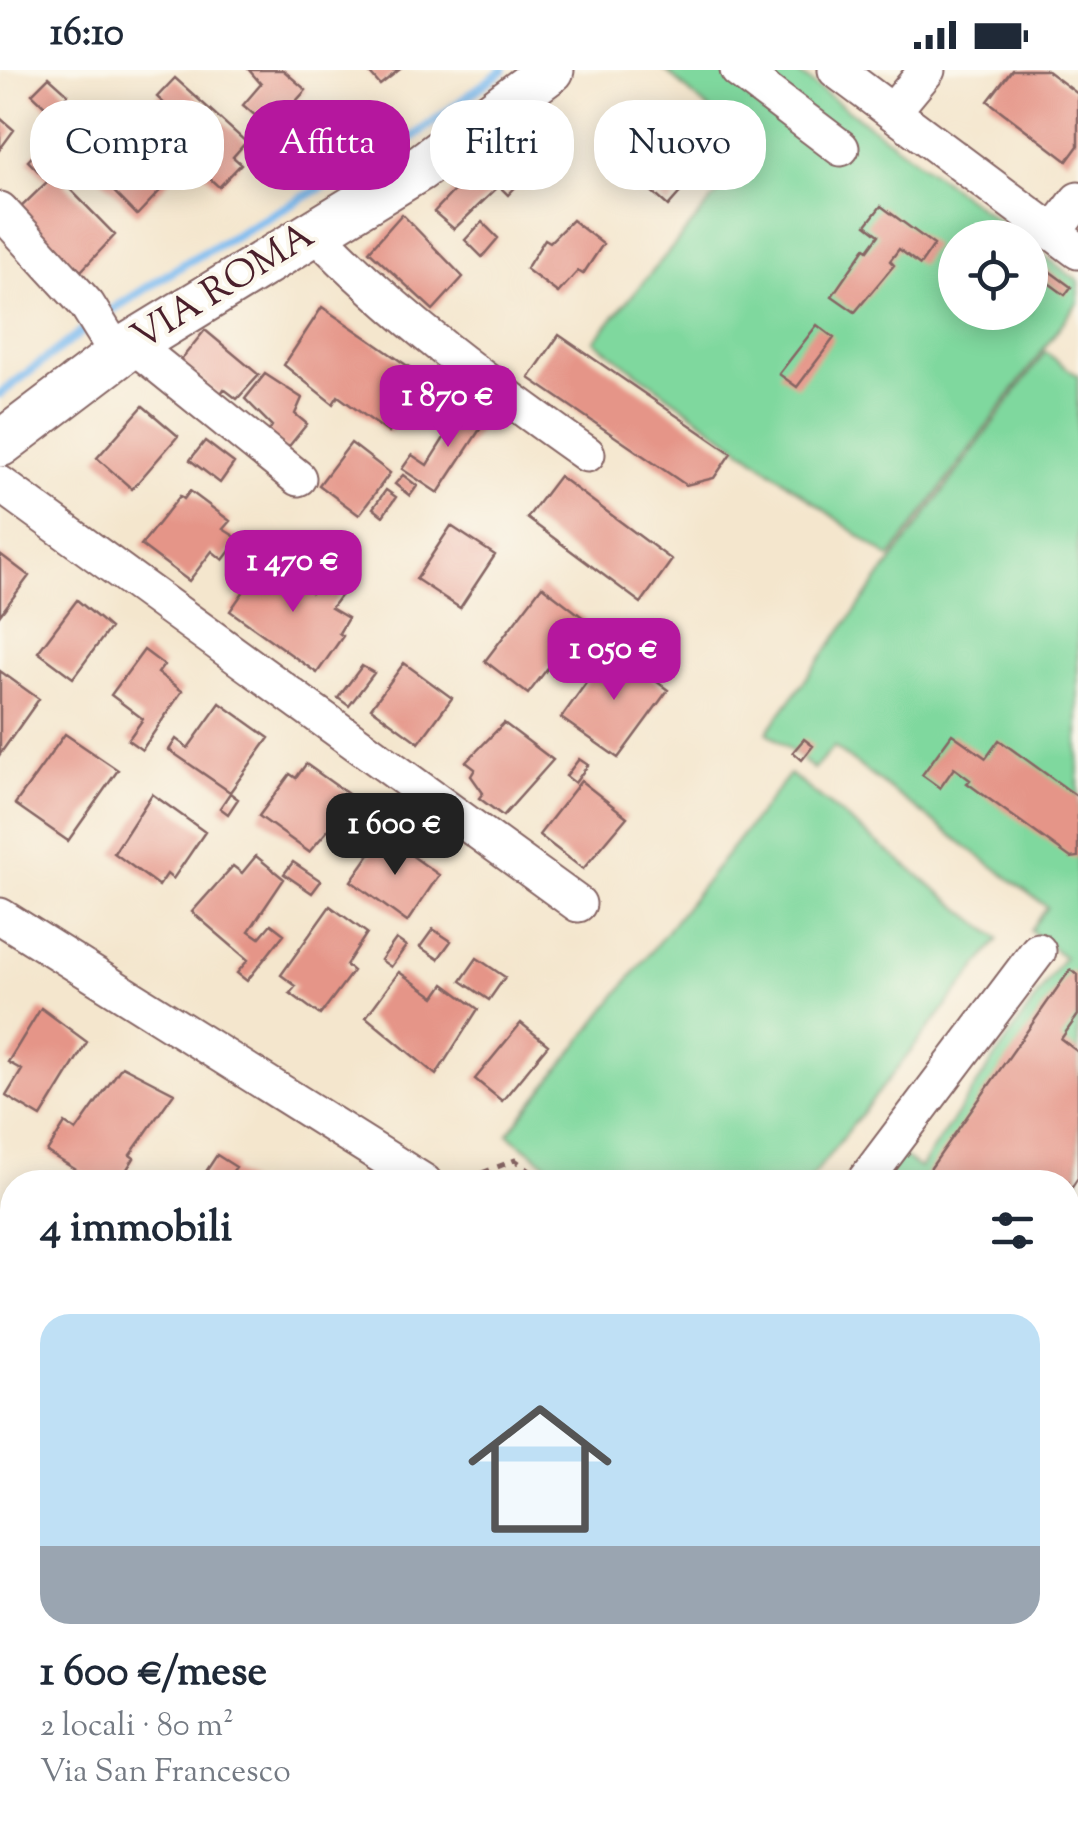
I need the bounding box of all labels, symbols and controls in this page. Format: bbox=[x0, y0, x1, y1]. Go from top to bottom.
text: 16:10 bbox=[50, 8, 124, 62]
chip: Compra bbox=[30, 100, 224, 190]
chip: Affitta bbox=[244, 100, 410, 190]
chip: Filtri bbox=[430, 100, 574, 190]
chip: Nuovo bbox=[594, 100, 766, 190]
street label: VIA ROMA bbox=[122, 210, 326, 365]
map controls bbox=[938, 220, 1048, 330]
button: locate bbox=[938, 220, 1048, 330]
pin: 1 870 € bbox=[356, 365, 540, 450]
text: 1 870 € bbox=[402, 374, 494, 420]
pin: 1 470 € bbox=[201, 530, 385, 615]
text: 1 470 € bbox=[247, 539, 339, 585]
pin: 1 050 € bbox=[522, 618, 706, 703]
text: 1 050 € bbox=[570, 627, 658, 673]
pin: 1 600 € bbox=[303, 793, 487, 878]
text: 1 600 € bbox=[348, 802, 442, 848]
text: 4 immobili bbox=[40, 1200, 232, 1260]
icon: filters bbox=[985, 1203, 1040, 1258]
icon: home bbox=[450, 1379, 630, 1559]
text: 1 600 €/mese bbox=[40, 1644, 267, 1704]
text: 2 locali · 80 m² bbox=[40, 1704, 234, 1750]
text: Via San Francesco bbox=[40, 1750, 291, 1796]

